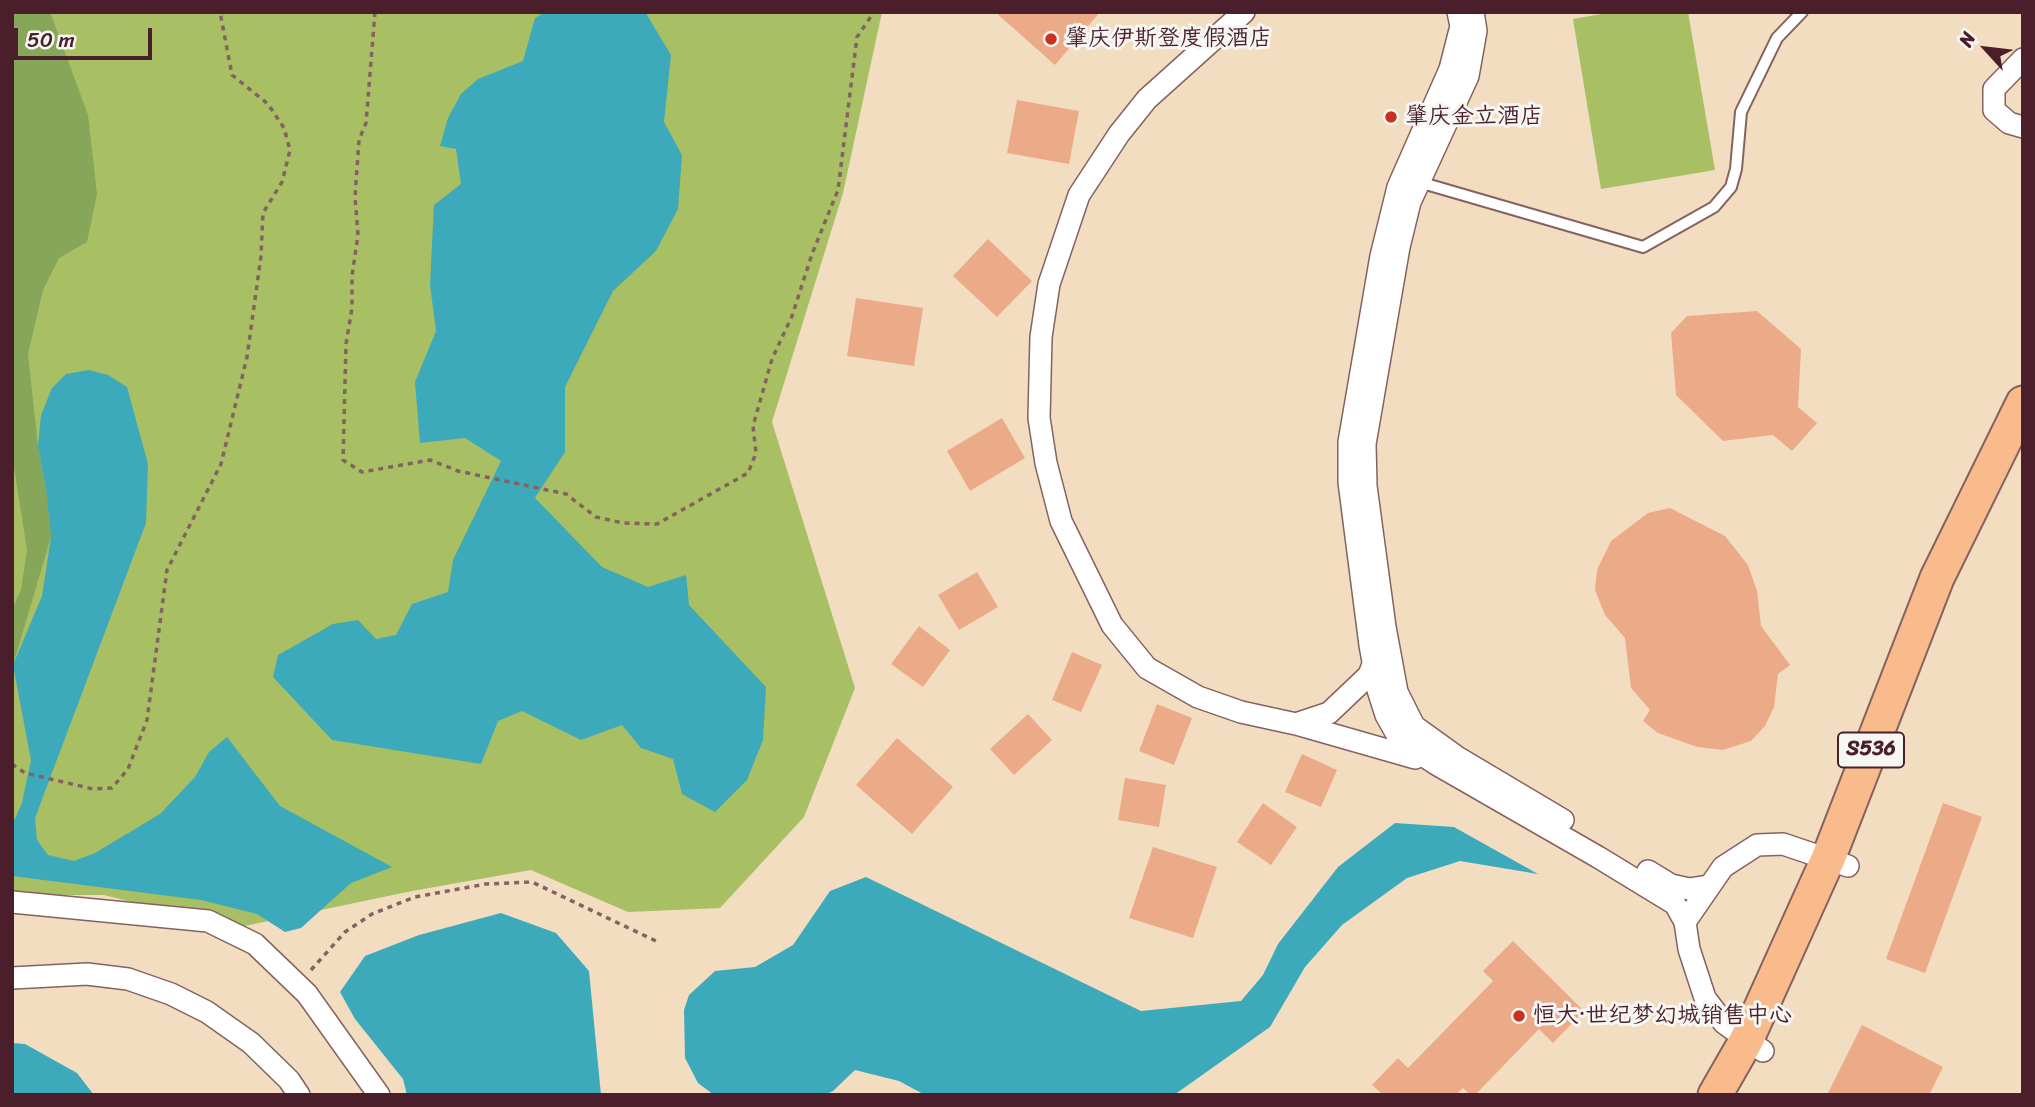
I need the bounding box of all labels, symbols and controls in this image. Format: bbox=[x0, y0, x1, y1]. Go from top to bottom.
scale bar bbox=[18, 14, 156, 58]
north arrow bbox=[1951, 14, 2021, 84]
text: 50 m bbox=[27, 21, 75, 59]
place label: 肇庆伊斯登度假酒店 bbox=[1065, 25, 1272, 53]
text: N bbox=[1949, 26, 1985, 53]
marker: 肇庆伊斯登度假酒店 bbox=[1043, 31, 1059, 47]
place label: 肇庆金立酒店 bbox=[1405, 103, 1543, 131]
marker: 肇庆金立酒店 bbox=[1383, 109, 1399, 125]
road number: S536 bbox=[1838, 732, 1904, 768]
place label: 恒大·世纪梦幻城销售中心 bbox=[1533, 1002, 1792, 1030]
marker: 恒大·世纪梦幻城销售中心 bbox=[1511, 1008, 1527, 1024]

